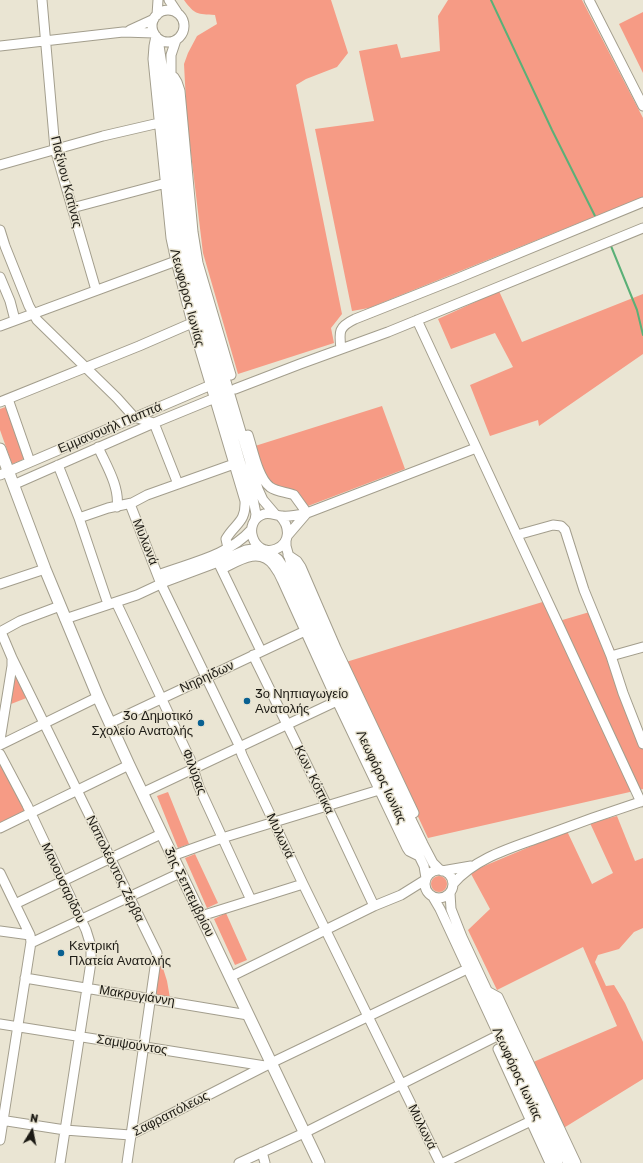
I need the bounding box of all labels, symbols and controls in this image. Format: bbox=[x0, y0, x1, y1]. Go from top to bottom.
street label: Παξίνου Κατίνας bbox=[47, 135, 85, 229]
street label: Λεωφόρος Ιωνίας bbox=[166, 247, 208, 349]
street label: Εμμανουήλ Παππά bbox=[56, 399, 164, 457]
street label: Μυλωνά bbox=[129, 517, 161, 567]
street label: Νηρηίδων bbox=[177, 658, 237, 696]
place label: 3ο Νηπιαγωγείο Ανατολής bbox=[255, 686, 348, 717]
marker: 3ο Νηπιαγωγείο Ανατολής bbox=[242, 696, 252, 706]
place label: 3ο Δημοτικό Σχολείο Ανατολής bbox=[92, 708, 193, 739]
marker: 3ο Δημοτικό Σχολείο Ανατολής bbox=[196, 718, 206, 728]
street label: Λεωφόρος Ιωνίας bbox=[353, 728, 409, 826]
street label: Κων. Κόττικα bbox=[291, 743, 337, 817]
street label: Φιλύρας bbox=[178, 747, 210, 797]
street label: Μυλωνά bbox=[263, 811, 297, 861]
street label: Ναπολέοντος Ζέρβα bbox=[82, 813, 148, 925]
street label: Μανουσαρίδου bbox=[38, 840, 88, 926]
street label: 3ης Σεπτεμβρίου bbox=[161, 845, 217, 939]
place label: Κεντρική Πλατεία Ανατολής bbox=[69, 938, 171, 969]
marker: Κεντρική Πλατεία Ανατολής bbox=[56, 948, 66, 958]
street label: Μακρυγιάννη bbox=[98, 982, 176, 1010]
street label: Λεωφόρος Ιωνίας bbox=[489, 1025, 545, 1123]
street label: Σαμψούντος bbox=[95, 1032, 169, 1058]
street label: Σαφραπόλεως bbox=[130, 1088, 212, 1140]
street label: Μυλωνά bbox=[404, 1102, 440, 1152]
north arrow bbox=[12, 1111, 52, 1151]
text: N bbox=[29, 1112, 39, 1126]

